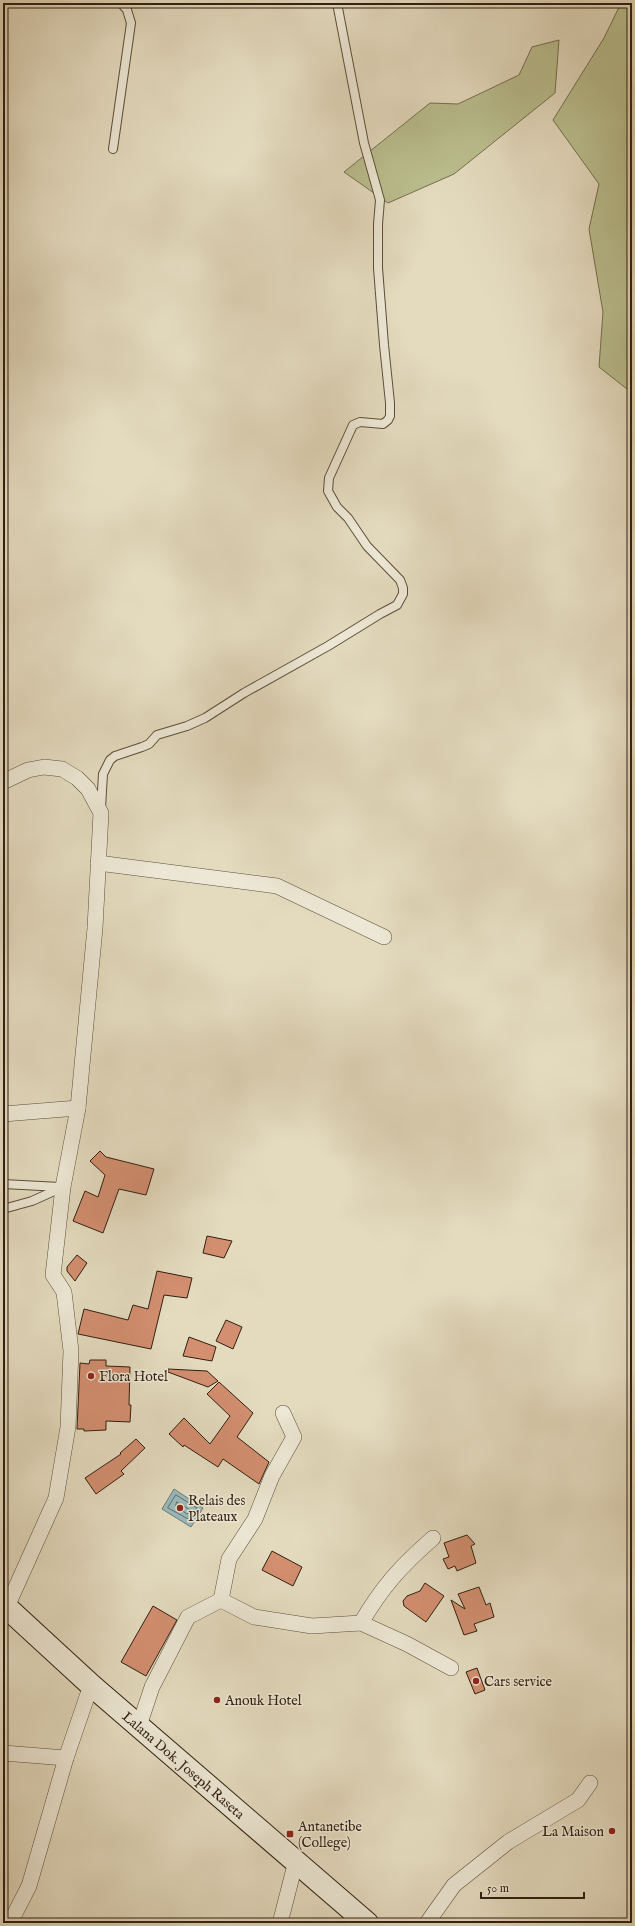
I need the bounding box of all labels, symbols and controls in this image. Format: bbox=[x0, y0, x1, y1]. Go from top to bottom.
place label: Flora Hotel bbox=[99, 1368, 168, 1386]
marker: Flora Hotel bbox=[86, 1371, 96, 1381]
place label: Relais des Plateaux bbox=[188, 1492, 246, 1526]
marker: Relais des Plateaux bbox=[175, 1503, 185, 1513]
place label: Cars service bbox=[484, 1673, 553, 1691]
marker: Cars service bbox=[471, 1676, 481, 1686]
place label: Anouk Hotel bbox=[224, 1692, 302, 1710]
marker: Anouk Hotel bbox=[212, 1695, 222, 1705]
street label: Lalana Dok. Joseph Raseta bbox=[118, 1708, 249, 1824]
place label: Antanetibe (College) bbox=[297, 1818, 363, 1852]
place label: La Maison bbox=[542, 1823, 605, 1841]
marker: La Maison bbox=[607, 1826, 617, 1836]
marker: Antanetibe (College) bbox=[285, 1829, 295, 1839]
scale bar bbox=[481, 1874, 584, 1900]
text: 50 m bbox=[487, 1881, 509, 1896]

